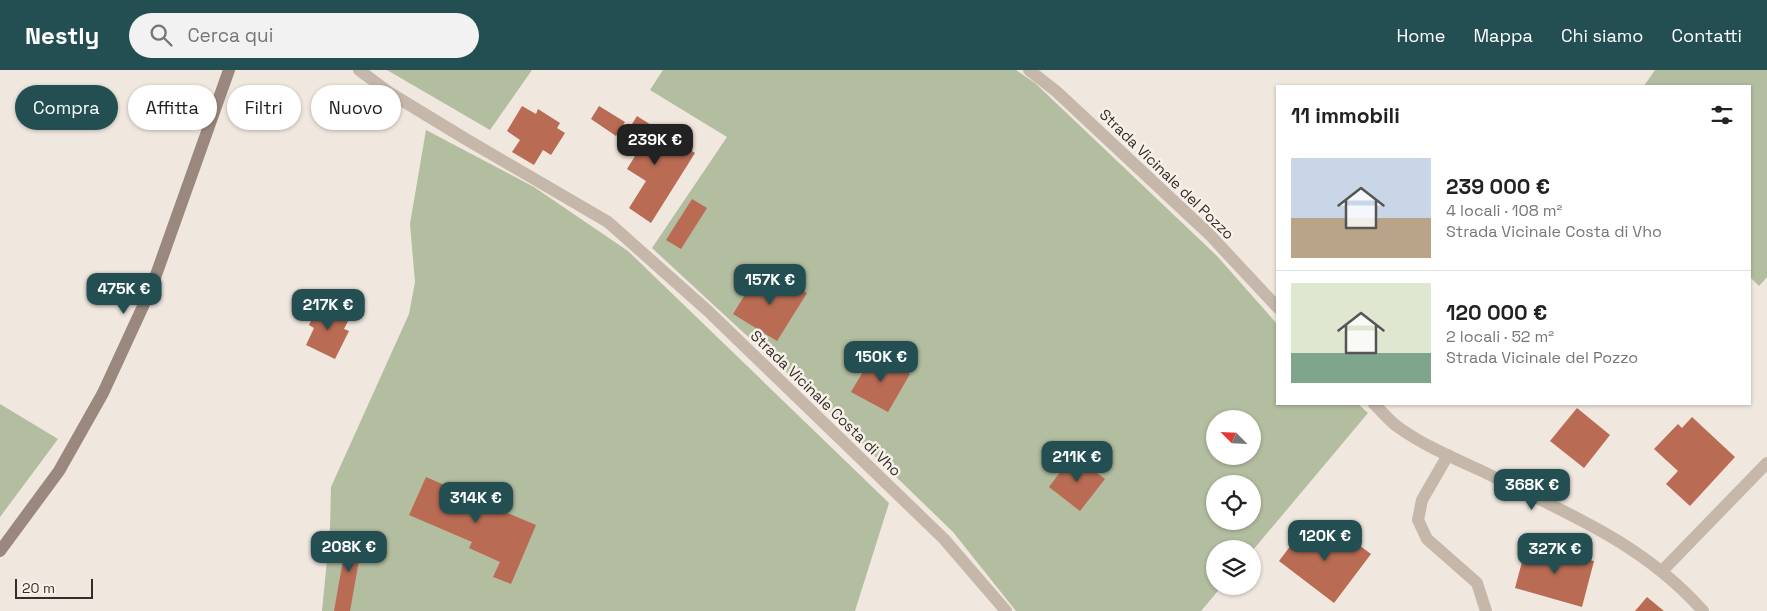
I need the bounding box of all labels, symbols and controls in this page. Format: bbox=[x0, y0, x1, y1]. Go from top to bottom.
search box bbox=[129, 13, 479, 58]
text: Nestly bbox=[25, 20, 99, 51]
icon: search bbox=[147, 21, 175, 49]
text: Cerca qui bbox=[187, 23, 273, 48]
text: Home bbox=[1396, 24, 1446, 47]
text: Mappa bbox=[1474, 24, 1533, 47]
text: Chi siamo bbox=[1561, 24, 1643, 47]
text: Contatti bbox=[1671, 24, 1742, 47]
chip: Compra bbox=[15, 85, 118, 130]
chip: Affitta bbox=[128, 85, 217, 130]
chip: Filtri bbox=[227, 85, 301, 130]
chip: Nuovo bbox=[311, 85, 401, 130]
icon: filters bbox=[1708, 101, 1736, 129]
text: 11 immobili bbox=[1291, 102, 1400, 129]
street label: Strada Vicinale del Pozzo bbox=[1096, 105, 1238, 243]
pin: 239K € bbox=[614, 124, 696, 166]
text: 239K € bbox=[628, 129, 682, 150]
text: 239 000 € bbox=[1446, 173, 1550, 200]
icon: home bbox=[1331, 178, 1391, 238]
text: 4 locali · 108 m² bbox=[1446, 200, 1562, 221]
text: Strada Vicinale Costa di Vho bbox=[1446, 221, 1662, 242]
pin: 157K € bbox=[729, 264, 811, 306]
text: 157K € bbox=[745, 269, 795, 290]
pin: 475K € bbox=[83, 272, 165, 315]
text: 475K € bbox=[98, 278, 150, 299]
pin: 217K € bbox=[287, 288, 369, 331]
text: 217K € bbox=[303, 294, 353, 315]
text: 120 000 € bbox=[1446, 299, 1547, 326]
icon: home bbox=[1331, 303, 1391, 363]
street label: Strada Vicinale Costa di Vho bbox=[747, 326, 905, 480]
text: 2 locali · 52 m² bbox=[1446, 326, 1554, 347]
pin: 150K € bbox=[840, 340, 922, 383]
text: 150K € bbox=[855, 346, 907, 367]
text: Strada Vicinale del Pozzo bbox=[1446, 347, 1638, 368]
north arrow bbox=[1206, 410, 1261, 465]
map controls bbox=[1206, 410, 1261, 595]
pin: 211K € bbox=[1036, 440, 1118, 483]
text: 211K € bbox=[1053, 446, 1101, 467]
pin: 368K € bbox=[1491, 468, 1573, 511]
text: 368K € bbox=[1505, 474, 1559, 495]
button: locate bbox=[1206, 475, 1261, 530]
pin: 314K € bbox=[435, 482, 517, 524]
text: 314K € bbox=[450, 487, 502, 508]
pin: 120K € bbox=[1284, 520, 1366, 562]
text: 120K € bbox=[1299, 525, 1351, 546]
pin: 208K € bbox=[308, 530, 390, 573]
pin: 327K € bbox=[1514, 532, 1596, 575]
text: 208K € bbox=[322, 536, 376, 557]
text: 327K € bbox=[1529, 538, 1581, 559]
button: layers bbox=[1206, 540, 1261, 595]
scale bar bbox=[15, 576, 92, 599]
text: 20 m bbox=[22, 579, 55, 597]

